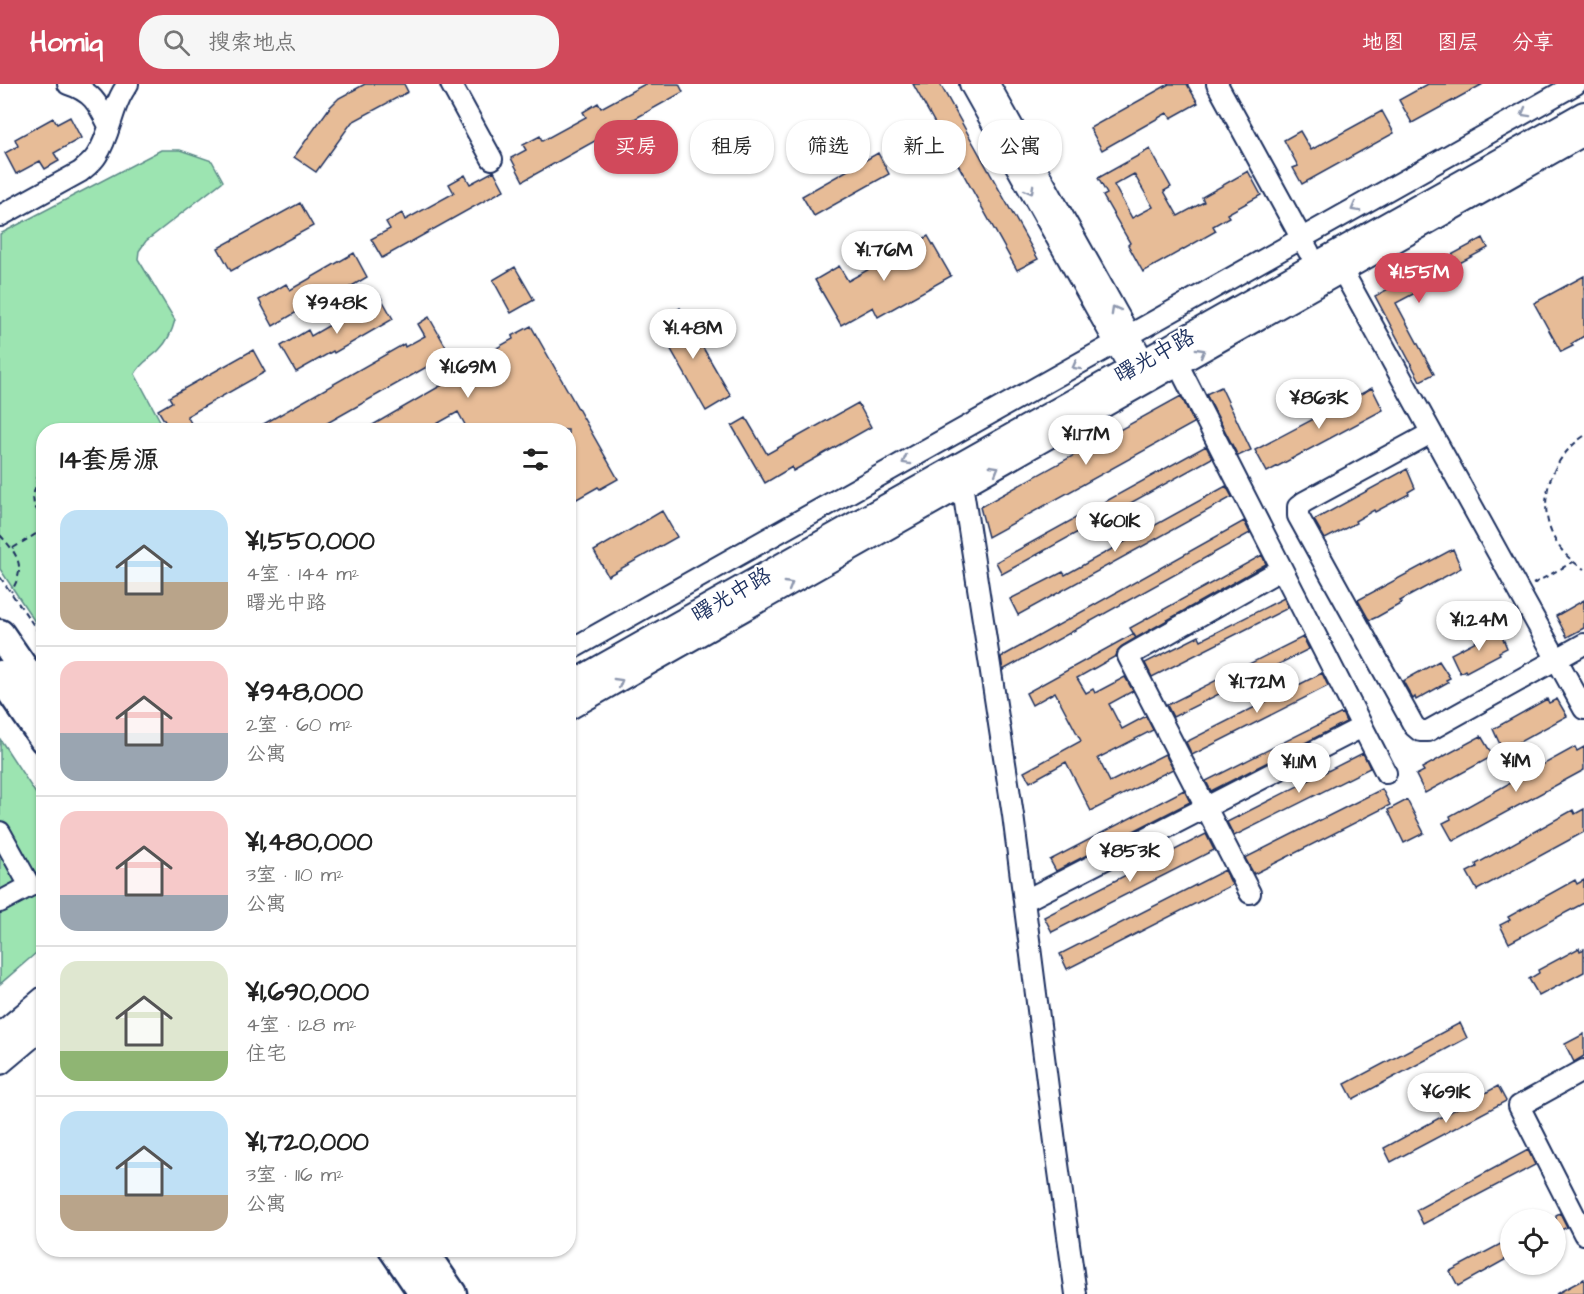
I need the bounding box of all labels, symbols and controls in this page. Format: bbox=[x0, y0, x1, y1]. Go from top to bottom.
search box bbox=[139, 15, 559, 69]
text: Homiq bbox=[30, 23, 103, 62]
icon: search bbox=[160, 26, 193, 59]
text: 搜索地点 bbox=[208, 27, 296, 58]
text: 地图 bbox=[1362, 28, 1404, 57]
text: 图层 bbox=[1437, 28, 1479, 57]
text: 分享 bbox=[1512, 28, 1554, 57]
one-way arrow bbox=[1521, 106, 1531, 117]
chip: 买房 bbox=[594, 120, 678, 174]
chip: 租房 bbox=[690, 120, 774, 174]
chip: 筛选 bbox=[786, 120, 870, 174]
chip: 新上 bbox=[882, 120, 966, 174]
chip: 公寓 bbox=[978, 120, 1062, 174]
one-way arrow bbox=[1022, 184, 1034, 194]
one-way arrow bbox=[1351, 201, 1361, 212]
pin: ¥1.76M bbox=[835, 231, 933, 282]
text: ¥1.76M bbox=[855, 236, 913, 264]
pin: ¥1.55M bbox=[1370, 253, 1468, 304]
text: ¥1.55M bbox=[1389, 258, 1449, 286]
pin: ¥948K bbox=[295, 284, 379, 335]
text: ¥948K bbox=[307, 289, 367, 317]
one-way arrow bbox=[1111, 306, 1122, 316]
pin: ¥1.48M bbox=[644, 309, 742, 360]
text: ¥1.48M bbox=[663, 314, 723, 342]
street label: 曙光中路 bbox=[1109, 321, 1201, 391]
one-way arrow bbox=[1195, 347, 1205, 359]
pin: ¥1.69M bbox=[419, 348, 517, 399]
text: ¥1.69M bbox=[440, 353, 496, 381]
one-way arrow bbox=[1071, 359, 1082, 370]
pin: ¥863K bbox=[1277, 379, 1361, 430]
text: ¥863K bbox=[1290, 384, 1348, 412]
pin: ¥1.17M bbox=[1037, 415, 1135, 466]
text: ¥1.17M bbox=[1062, 420, 1110, 448]
text: 14套房源 bbox=[60, 442, 159, 478]
icon: filters bbox=[519, 443, 552, 476]
one-way arrow bbox=[902, 454, 912, 466]
one-way arrow bbox=[989, 464, 999, 476]
pin: ¥601K bbox=[1073, 502, 1157, 553]
text: ¥601K bbox=[1090, 507, 1140, 535]
text: ¥1,550,000 bbox=[246, 523, 375, 559]
icon: home bbox=[108, 534, 180, 606]
text: 4室 · 144 m² bbox=[246, 560, 359, 588]
street label: 曙光中路 bbox=[686, 560, 778, 631]
one-way arrow bbox=[783, 581, 793, 593]
text: 曙光中路 bbox=[246, 589, 326, 617]
pin: ¥1.24M bbox=[1430, 601, 1528, 652]
text: ¥1.24M bbox=[1450, 606, 1508, 634]
pin: ¥1.72M bbox=[1208, 663, 1306, 714]
text: ¥1.72M bbox=[1229, 668, 1285, 696]
text: ¥948,000 bbox=[246, 674, 363, 710]
one-way arrow bbox=[613, 677, 624, 689]
icon: home bbox=[108, 685, 180, 757]
text: 2室 · 60 m² bbox=[246, 711, 353, 739]
text: 公寓 bbox=[246, 740, 286, 768]
pin: ¥1M bbox=[1487, 742, 1545, 793]
pin: ¥1.1M bbox=[1257, 743, 1341, 794]
text: ¥1M bbox=[1501, 747, 1531, 775]
text: ¥1.1M bbox=[1281, 748, 1317, 776]
text: ¥1,480,000 bbox=[246, 824, 373, 860]
pin: ¥853K bbox=[1088, 832, 1172, 883]
icon: home bbox=[108, 835, 180, 907]
text: ¥853K bbox=[1100, 837, 1160, 865]
text: 3室 · 110 m² bbox=[246, 861, 344, 889]
text: 公寓 bbox=[246, 890, 286, 918]
text: ¥1,690,000 bbox=[246, 974, 369, 1010]
icon: home bbox=[108, 985, 180, 1057]
text: 4室 · 128 m² bbox=[246, 1011, 357, 1039]
text: 住宅 bbox=[246, 1040, 286, 1068]
pin: ¥691K bbox=[1404, 1073, 1488, 1124]
text: ¥691K bbox=[1421, 1078, 1471, 1106]
text: ¥1,720,000 bbox=[246, 1124, 369, 1160]
icon: home bbox=[108, 1135, 180, 1207]
text: 3室 · 116 m² bbox=[246, 1161, 344, 1189]
text: 公寓 bbox=[246, 1190, 286, 1218]
map controls bbox=[1500, 1209, 1566, 1275]
button: locate bbox=[1500, 1209, 1566, 1275]

